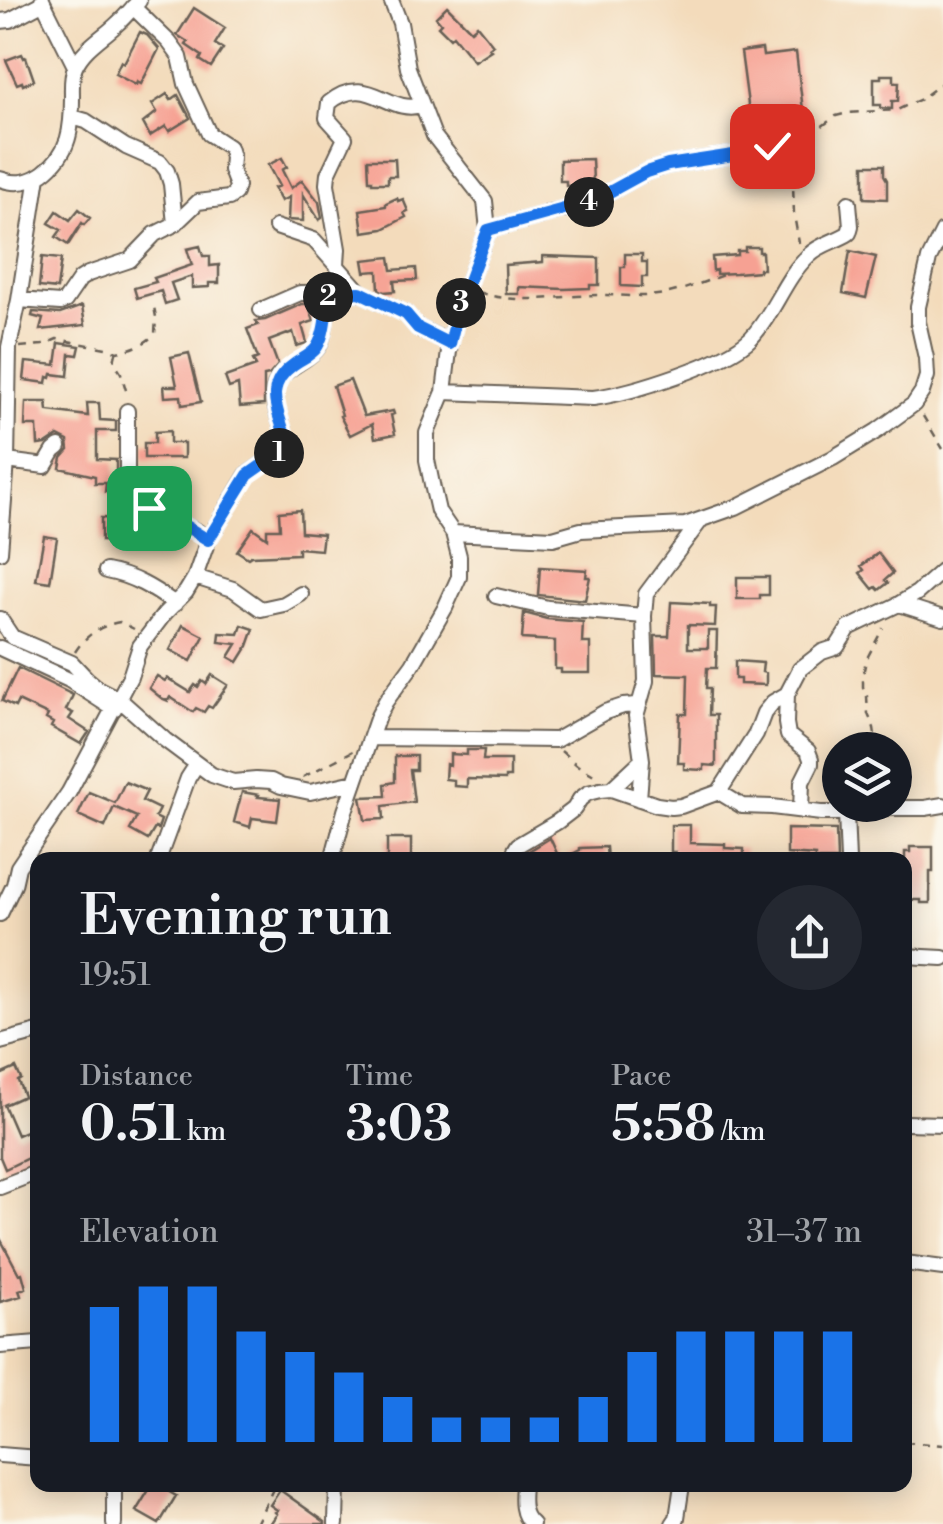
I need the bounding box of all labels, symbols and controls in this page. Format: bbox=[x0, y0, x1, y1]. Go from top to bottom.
pin bbox=[730, 104, 815, 189]
icon: check bbox=[745, 119, 800, 174]
pin: 4 bbox=[564, 177, 614, 227]
text: 4 bbox=[580, 184, 598, 219]
pin: 2 bbox=[303, 272, 353, 322]
pin: 3 bbox=[436, 278, 486, 328]
text: 2 bbox=[319, 279, 337, 314]
text: 3 bbox=[453, 285, 469, 320]
pin: 1 bbox=[254, 428, 304, 478]
text: 1 bbox=[272, 435, 286, 470]
pin bbox=[107, 466, 192, 551]
icon: arrive bbox=[122, 481, 177, 536]
map controls bbox=[822, 732, 912, 822]
button: layers bbox=[822, 732, 912, 822]
text: Evening run bbox=[80, 883, 392, 952]
button: share bbox=[757, 885, 862, 990]
text: 19:51 bbox=[80, 955, 151, 995]
text: Distance bbox=[80, 1059, 193, 1094]
text: Time bbox=[346, 1059, 413, 1094]
text: Pace bbox=[611, 1059, 671, 1094]
text: 0.51 bbox=[80, 1094, 181, 1156]
text: 3:03 bbox=[346, 1094, 452, 1156]
text: 5:58 bbox=[611, 1094, 715, 1156]
text: km bbox=[181, 1114, 226, 1149]
text: /km bbox=[715, 1114, 766, 1149]
text: Elevation bbox=[80, 1212, 219, 1252]
text: 31–37 m bbox=[746, 1212, 862, 1252]

